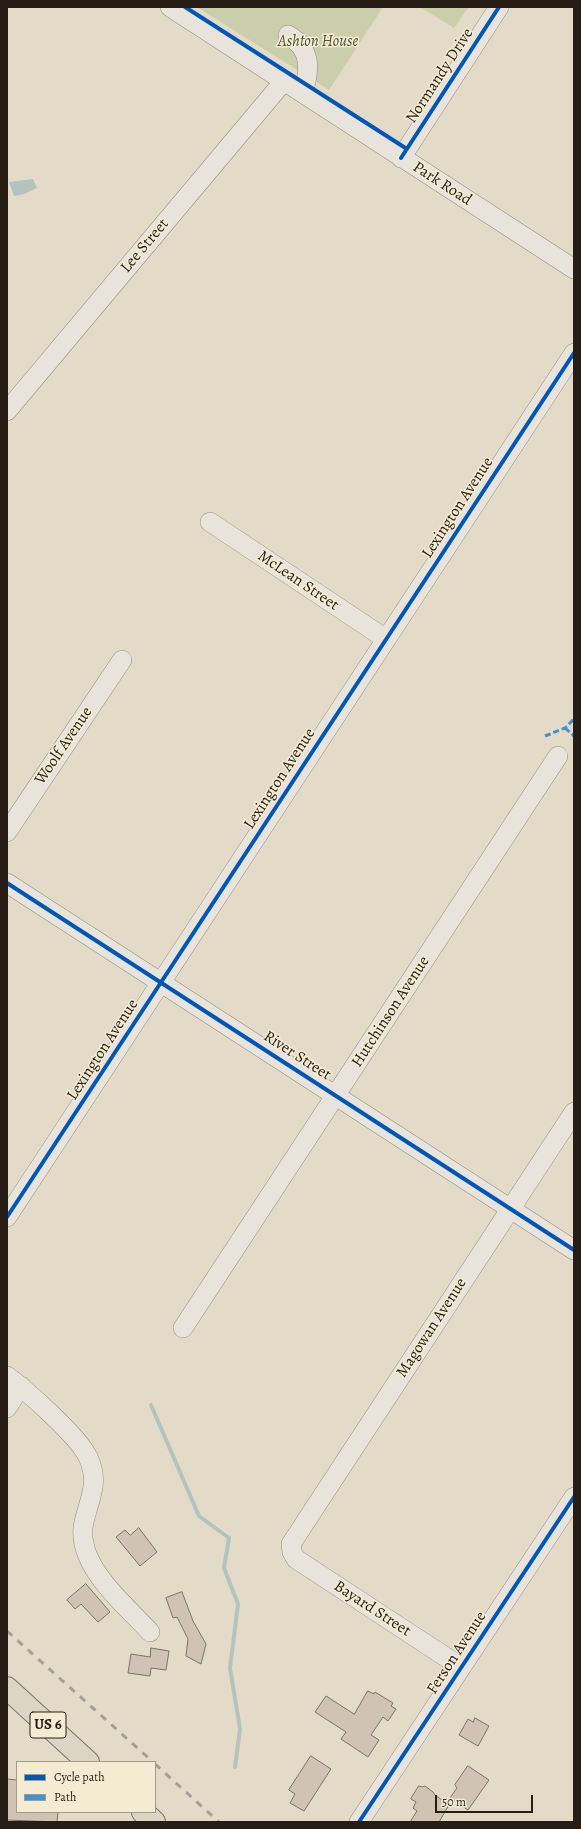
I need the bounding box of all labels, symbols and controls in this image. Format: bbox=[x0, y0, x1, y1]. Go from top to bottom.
street label: Normandy Drive bbox=[402, 25, 478, 127]
park label: Ashton House bbox=[278, 32, 358, 52]
street label: Park Road bbox=[409, 158, 475, 210]
street label: Lee Street bbox=[117, 215, 173, 277]
street label: Lexington Avenue bbox=[418, 454, 498, 562]
street label: McLean Street bbox=[254, 547, 342, 615]
street label: Woolf Avenue bbox=[31, 703, 97, 789]
street label: Lexington Avenue bbox=[240, 725, 320, 833]
street label: Hutchinson Avenue bbox=[348, 953, 434, 1071]
street label: Lexington Avenue bbox=[63, 996, 143, 1104]
street label: River Street bbox=[260, 1027, 334, 1085]
street label: Magowan Avenue bbox=[393, 1275, 471, 1381]
street label: Bayard Street bbox=[330, 1577, 414, 1641]
street label: Ferson Avenue bbox=[423, 1608, 491, 1698]
road number: US 6 bbox=[30, 1712, 66, 1738]
legend bbox=[16, 1761, 156, 1813]
text: Cycle path bbox=[54, 1769, 105, 1785]
scale bar bbox=[437, 1787, 535, 1813]
text: Path bbox=[54, 1789, 76, 1805]
text: 50 m bbox=[442, 1794, 466, 1810]

